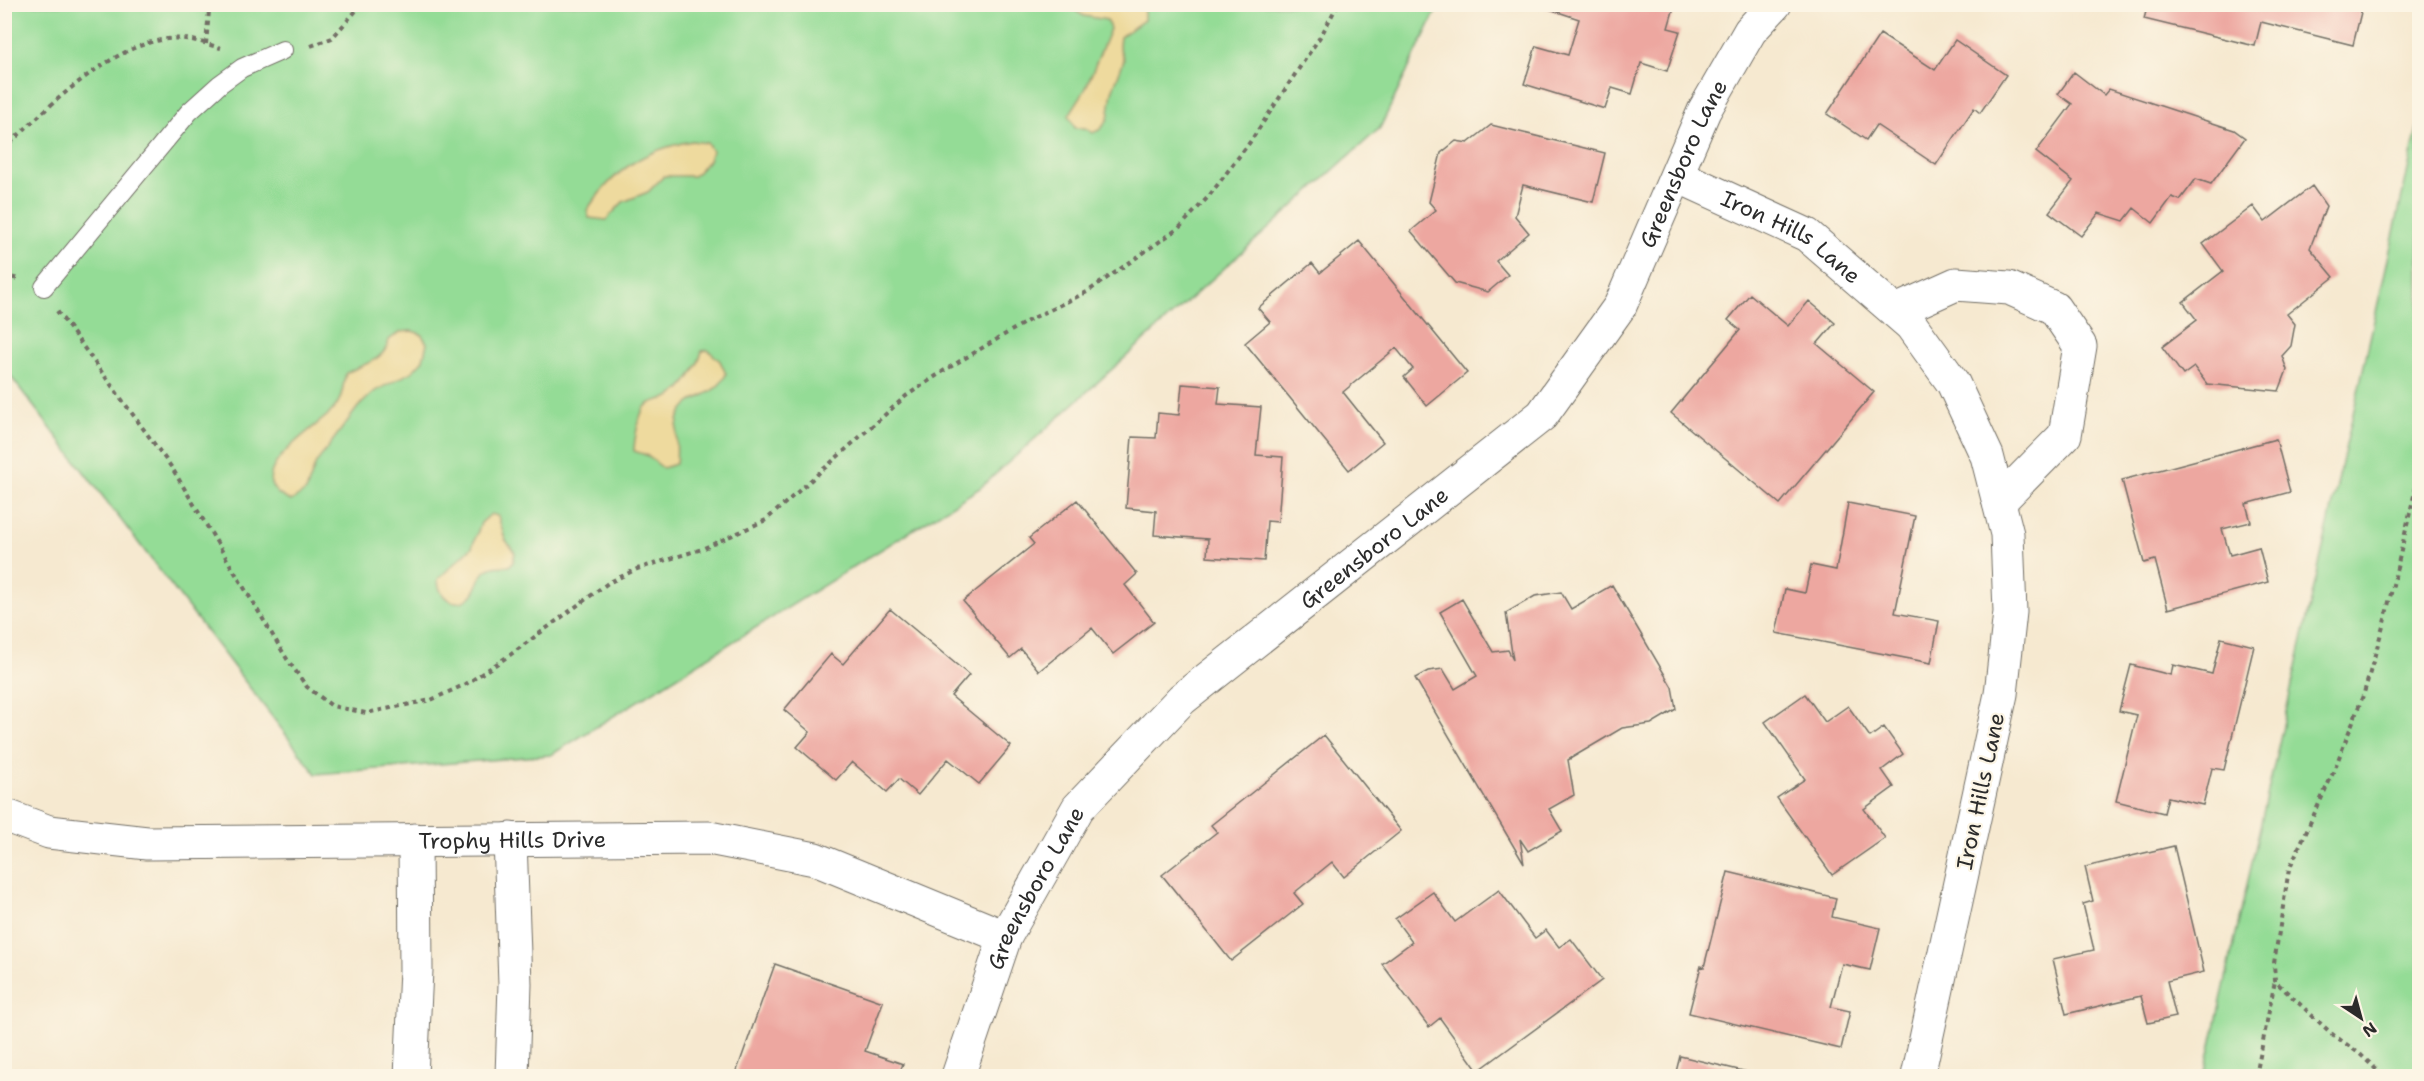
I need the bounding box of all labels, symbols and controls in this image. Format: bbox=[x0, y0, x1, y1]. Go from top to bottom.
street label: Greensboro Lane bbox=[1633, 74, 1734, 252]
street label: Iron Hills Lane bbox=[1716, 184, 1867, 290]
street label: Greensboro Lane bbox=[1294, 480, 1454, 616]
street label: Iron Hills Lane bbox=[1950, 710, 2011, 872]
street label: Greensboro Lane bbox=[981, 801, 1091, 974]
street label: Trophy Hills Drive bbox=[418, 825, 606, 856]
north arrow bbox=[2331, 988, 2391, 1048]
text: N bbox=[2358, 1018, 2381, 1042]

